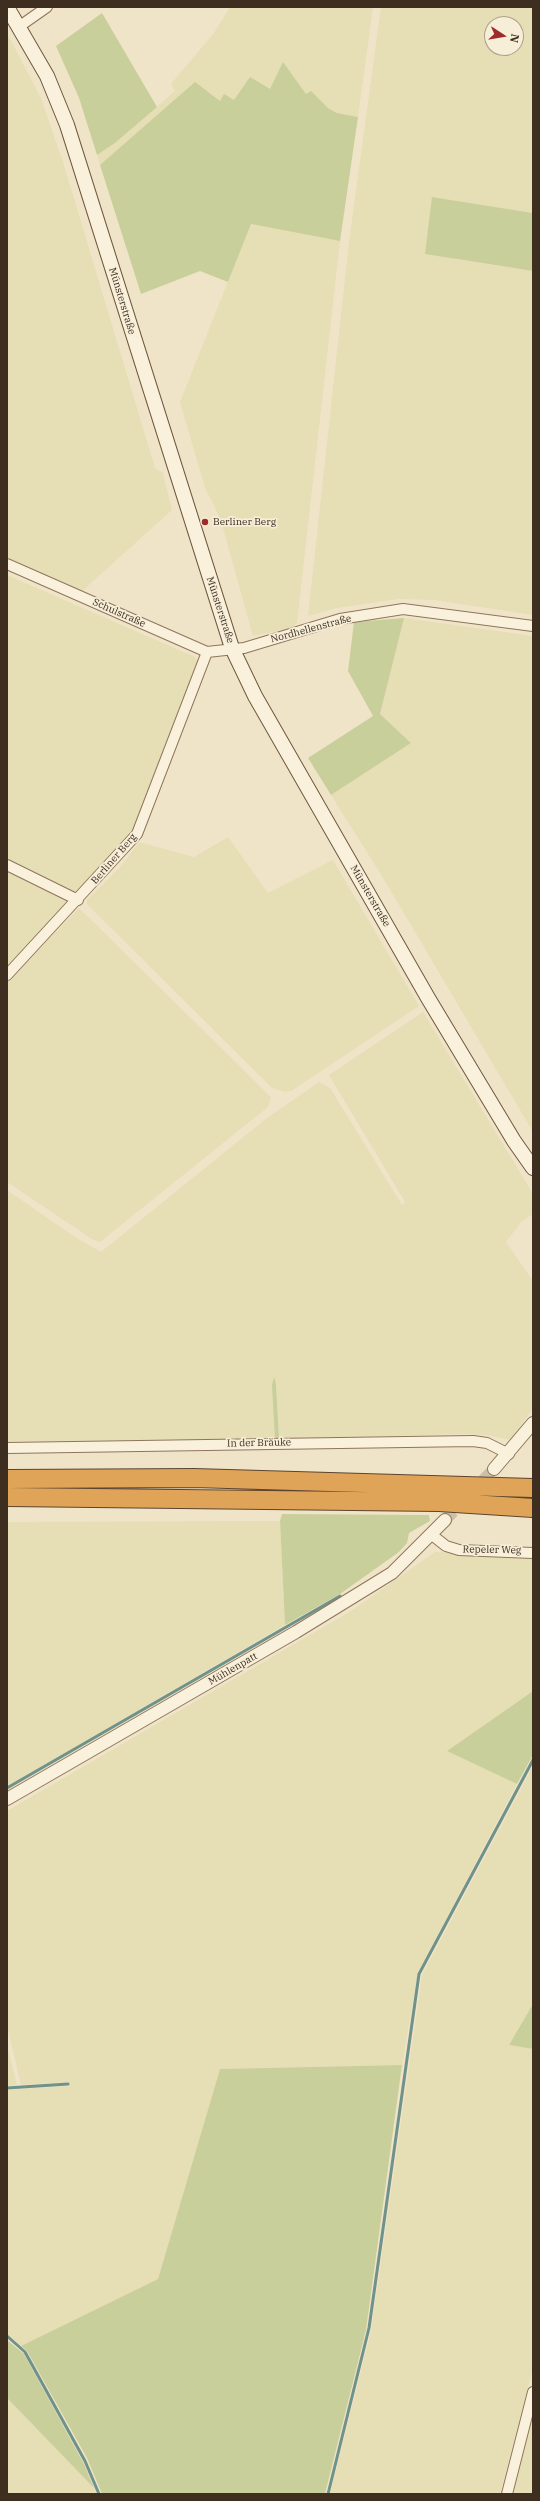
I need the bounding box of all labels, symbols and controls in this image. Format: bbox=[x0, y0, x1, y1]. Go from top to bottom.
north arrow bbox=[484, 16, 524, 56]
text: N bbox=[507, 33, 523, 44]
street label: Münsterstraße bbox=[106, 266, 138, 336]
place label: Berliner Berg bbox=[213, 516, 276, 528]
marker: Berliner Berg bbox=[200, 517, 210, 527]
street label: Münsterstraße bbox=[204, 575, 236, 645]
street label: Schulstraße bbox=[91, 596, 147, 630]
street label: Nordhellenstraße bbox=[269, 612, 353, 646]
street label: Berliner Berg bbox=[89, 831, 139, 887]
street label: Münsterstraße bbox=[347, 863, 393, 929]
street label: In der Bräuke bbox=[227, 1436, 291, 1450]
street label: Repeler Weg bbox=[463, 1543, 521, 1557]
street label: Mühlenpatt bbox=[206, 1650, 260, 1688]

